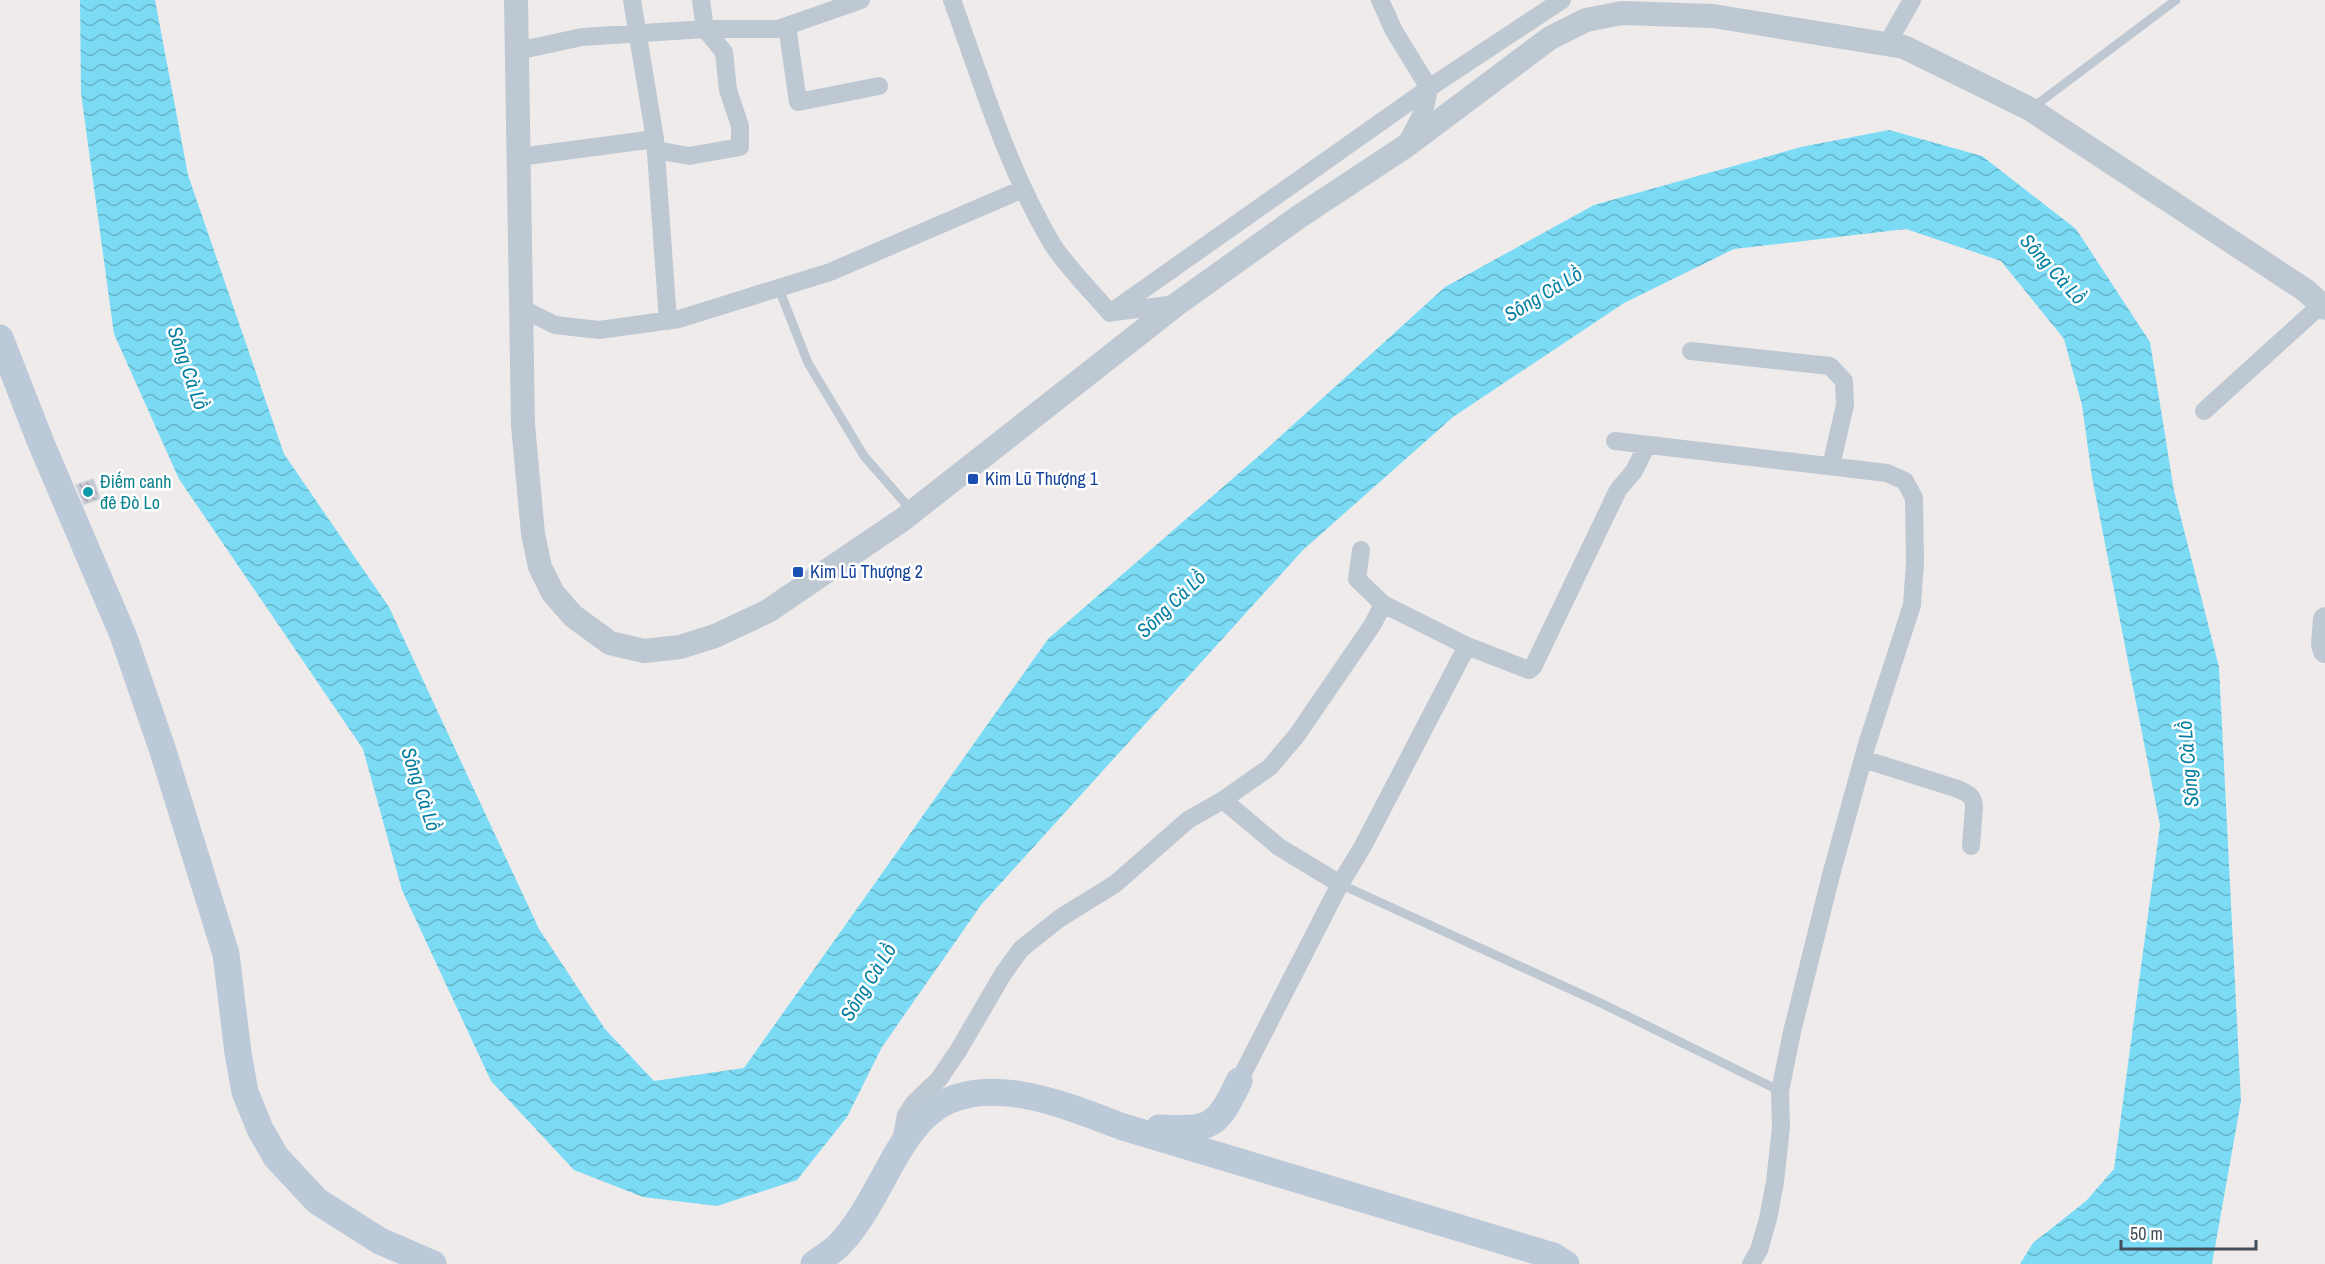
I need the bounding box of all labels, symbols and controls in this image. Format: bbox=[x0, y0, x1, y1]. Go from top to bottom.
water label: Sông Cà Lồ bbox=[2014, 227, 2092, 310]
water label: Sông Cà Lồ bbox=[1499, 260, 1587, 327]
water label: Sông Cà Lồ bbox=[162, 322, 215, 413]
place label: Kim Lũ Thượng 1 bbox=[985, 466, 1099, 491]
place label: Điếm canh đê Đò Lo bbox=[100, 469, 171, 515]
marker: Kim Lũ Thượng 1 bbox=[966, 472, 980, 486]
marker: Điếm canh đê Đò Lo bbox=[81, 485, 95, 499]
place label: Kim Lũ Thượng 2 bbox=[810, 559, 923, 584]
water label: Sông Cà Lồ bbox=[1130, 564, 1211, 643]
marker: Kim Lũ Thượng 2 bbox=[791, 565, 805, 579]
water label: Sông Cà Lồ bbox=[2170, 720, 2205, 808]
water label: Sông Cà Lồ bbox=[395, 743, 448, 834]
water label: Sông Cà Lồ bbox=[833, 938, 902, 1026]
scale bar bbox=[2121, 1213, 2256, 1251]
text: 50 m bbox=[2130, 1221, 2163, 1246]

